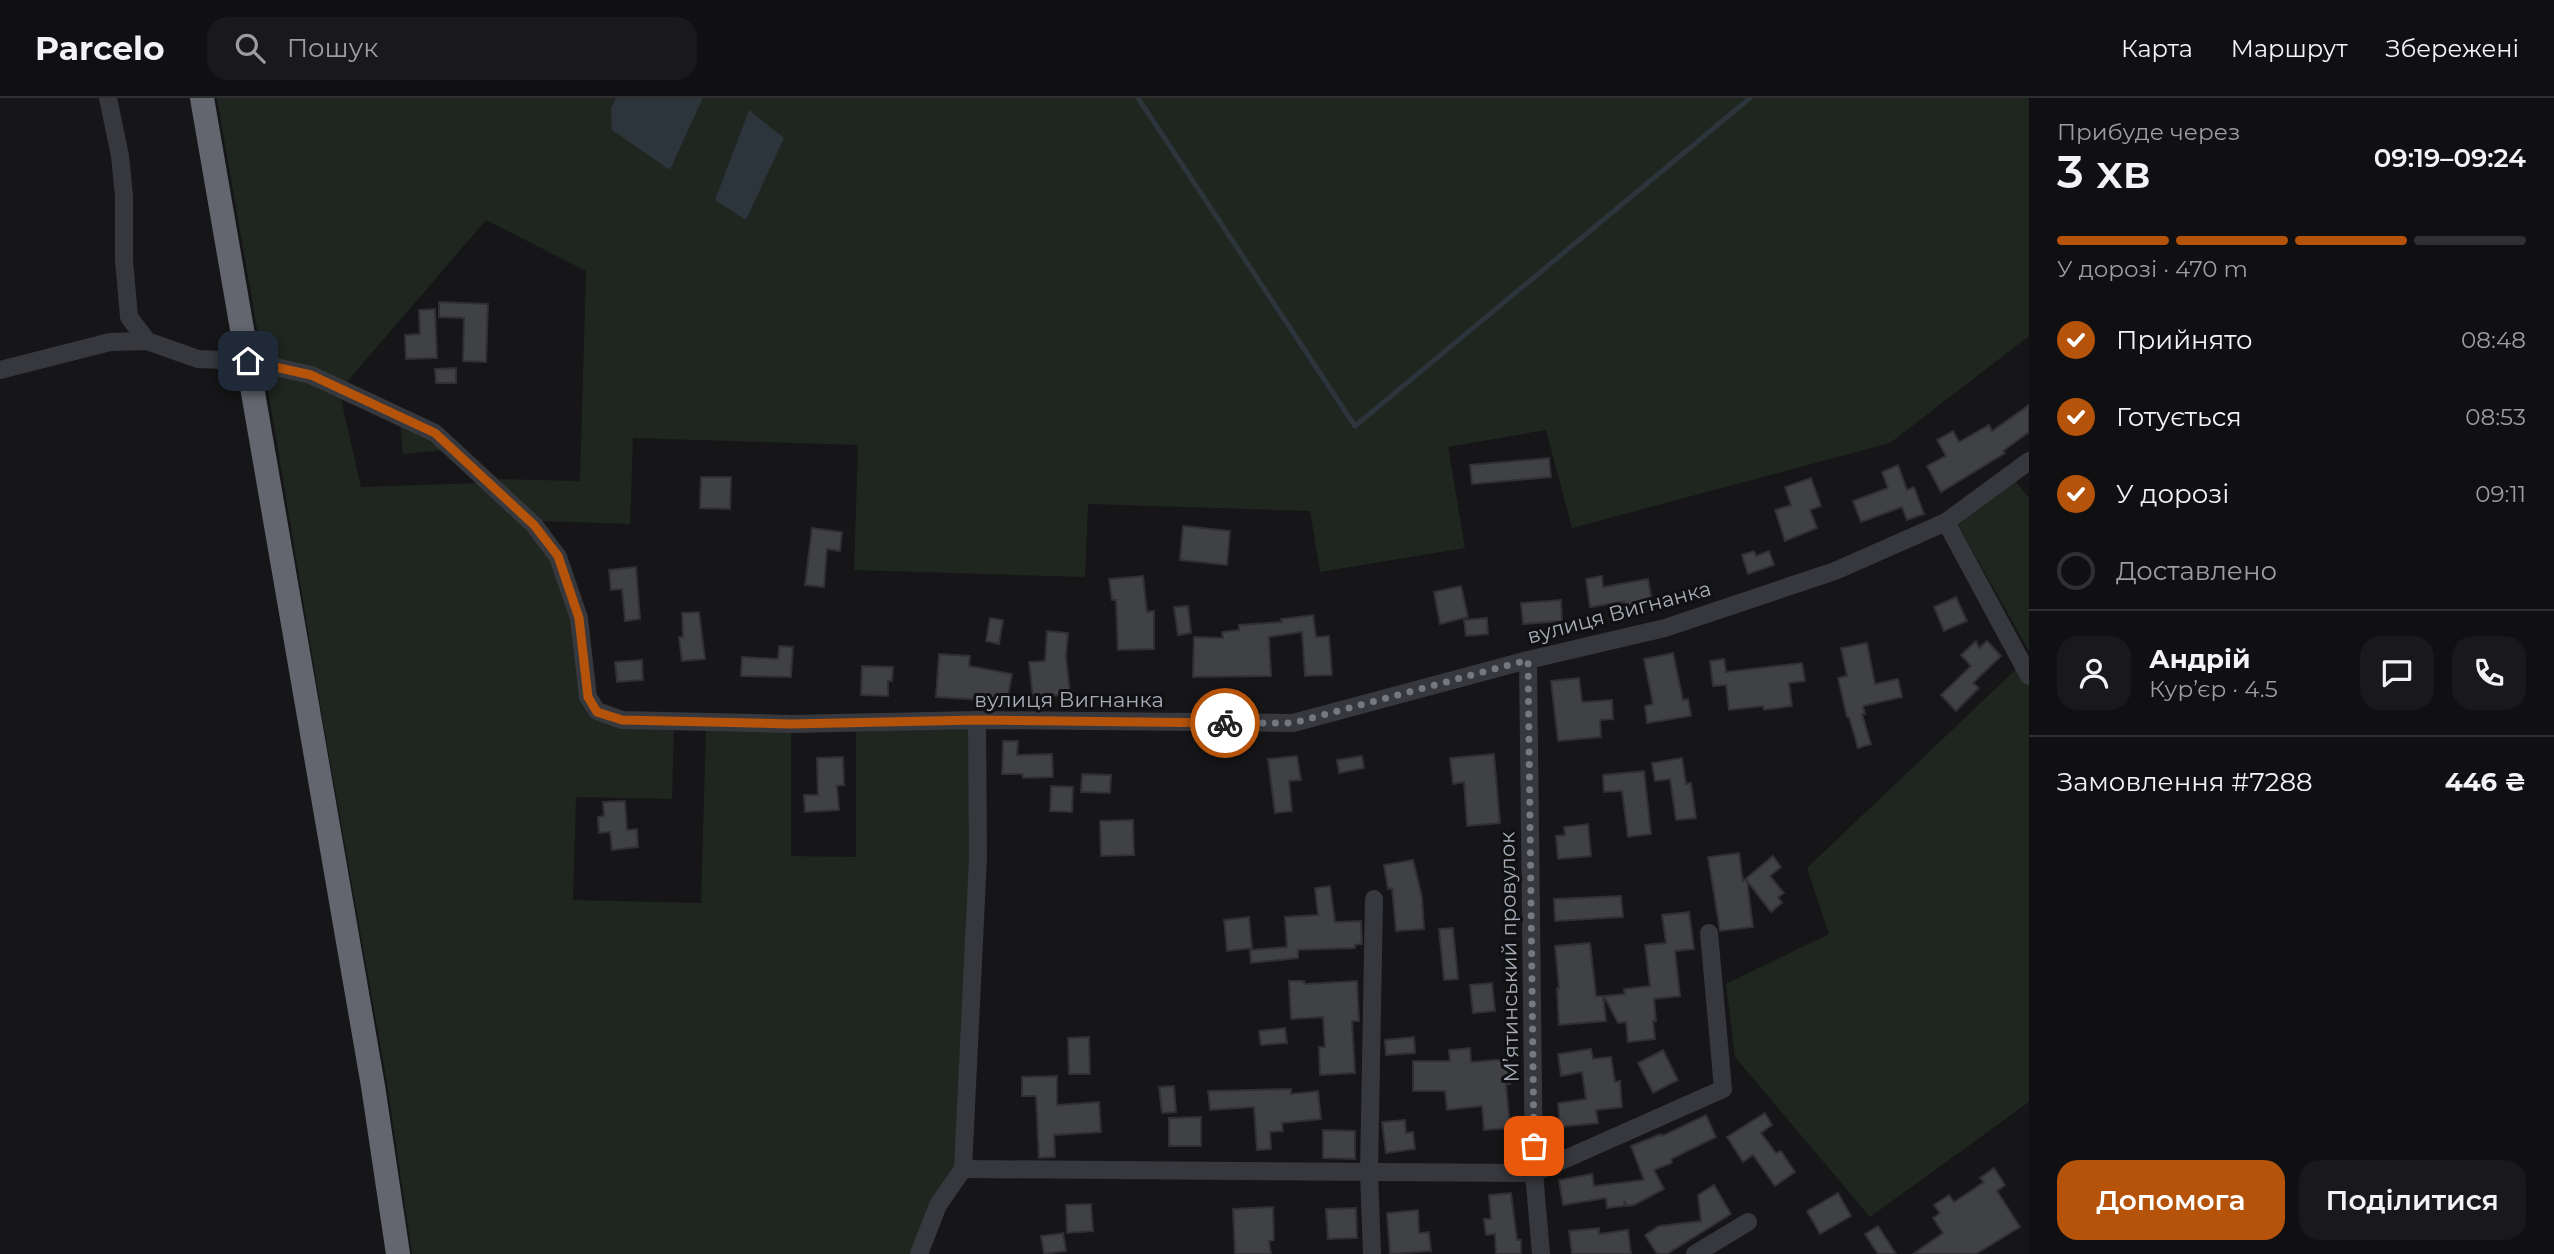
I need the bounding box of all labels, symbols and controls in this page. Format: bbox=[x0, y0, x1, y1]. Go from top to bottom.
search box bbox=[207, 17, 697, 80]
text: Parcelo bbox=[35, 28, 165, 68]
icon: search bbox=[231, 29, 269, 67]
text: Пошук bbox=[287, 32, 378, 64]
text: Карта bbox=[2121, 34, 2193, 63]
text: Маршрут bbox=[2231, 34, 2348, 63]
text: Збережені bbox=[2386, 34, 2519, 63]
text: Прибуде через bbox=[2057, 118, 2240, 146]
text: 09:19–09:24 bbox=[2374, 142, 2526, 174]
text: 3 хв bbox=[2057, 143, 2151, 200]
text: У дорозі · 470 m bbox=[2057, 255, 2248, 283]
icon: check bbox=[2057, 321, 2095, 359]
text: Прийнято bbox=[2116, 324, 2253, 356]
text: 08:48 bbox=[2461, 326, 2526, 354]
pin bbox=[218, 331, 278, 391]
icon: home bbox=[229, 342, 267, 380]
icon: check bbox=[2057, 398, 2095, 436]
text: Готується bbox=[2116, 401, 2242, 433]
text: 08:53 bbox=[2465, 403, 2526, 431]
icon: check bbox=[2057, 475, 2095, 513]
text: У дорозі bbox=[2116, 478, 2229, 510]
text: 09:11 bbox=[2475, 480, 2526, 508]
text: Доставлено bbox=[2116, 555, 2277, 587]
street label: вулиця Вигнанка bbox=[1524, 575, 1714, 649]
button: person bbox=[2057, 636, 2131, 710]
button: chat bbox=[2360, 636, 2434, 710]
button: phone bbox=[2452, 636, 2526, 710]
text: Андрій bbox=[2149, 643, 2250, 675]
text: Кур’єр · 4.5 bbox=[2149, 675, 2278, 703]
street label: вулиця Вигнанка bbox=[974, 687, 1164, 712]
courier bbox=[1190, 688, 1260, 758]
icon: bike bbox=[1206, 704, 1244, 742]
text: Замовлення #7288 bbox=[2057, 766, 2313, 798]
text: 446 ₴ bbox=[2445, 766, 2526, 798]
street label: Мʼятинський провулок bbox=[1494, 831, 1524, 1083]
pin bbox=[1504, 1116, 1564, 1176]
icon: bag bbox=[1515, 1127, 1553, 1165]
button: Допомога bbox=[2057, 1160, 2285, 1240]
button: Поділитися bbox=[2299, 1160, 2526, 1240]

